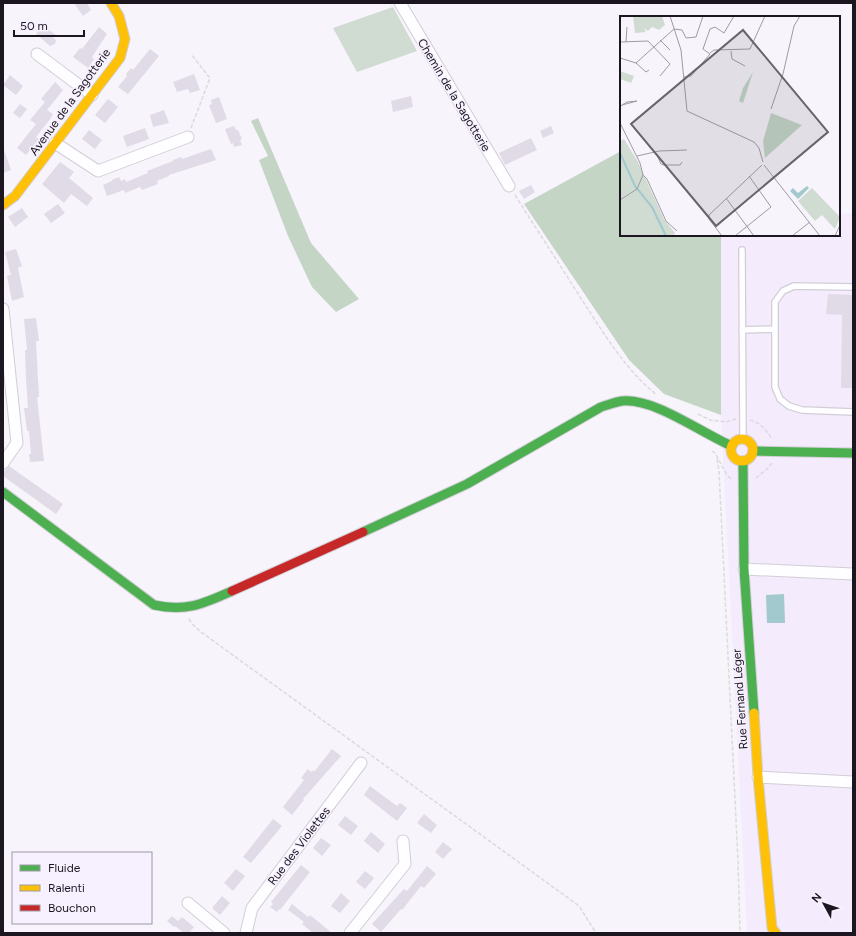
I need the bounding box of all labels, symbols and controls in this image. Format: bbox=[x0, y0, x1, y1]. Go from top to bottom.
scale bar bbox=[14, 12, 84, 38]
inset map bbox=[620, 16, 840, 236]
text: 50 m bbox=[20, 19, 48, 33]
street label: Chemin de la Sagotterie bbox=[415, 36, 494, 154]
street label: Avenue de la Sagotterie bbox=[27, 46, 114, 158]
street label: Rue Fernand Léger bbox=[730, 648, 750, 750]
street label: Rue des Violettes bbox=[265, 804, 333, 888]
legend bbox=[12, 852, 152, 924]
text: Fluide bbox=[48, 861, 81, 875]
text: Ralenti bbox=[48, 881, 85, 895]
north arrow bbox=[804, 884, 844, 924]
text: N bbox=[809, 890, 824, 905]
text: Bouchon bbox=[48, 901, 96, 915]

